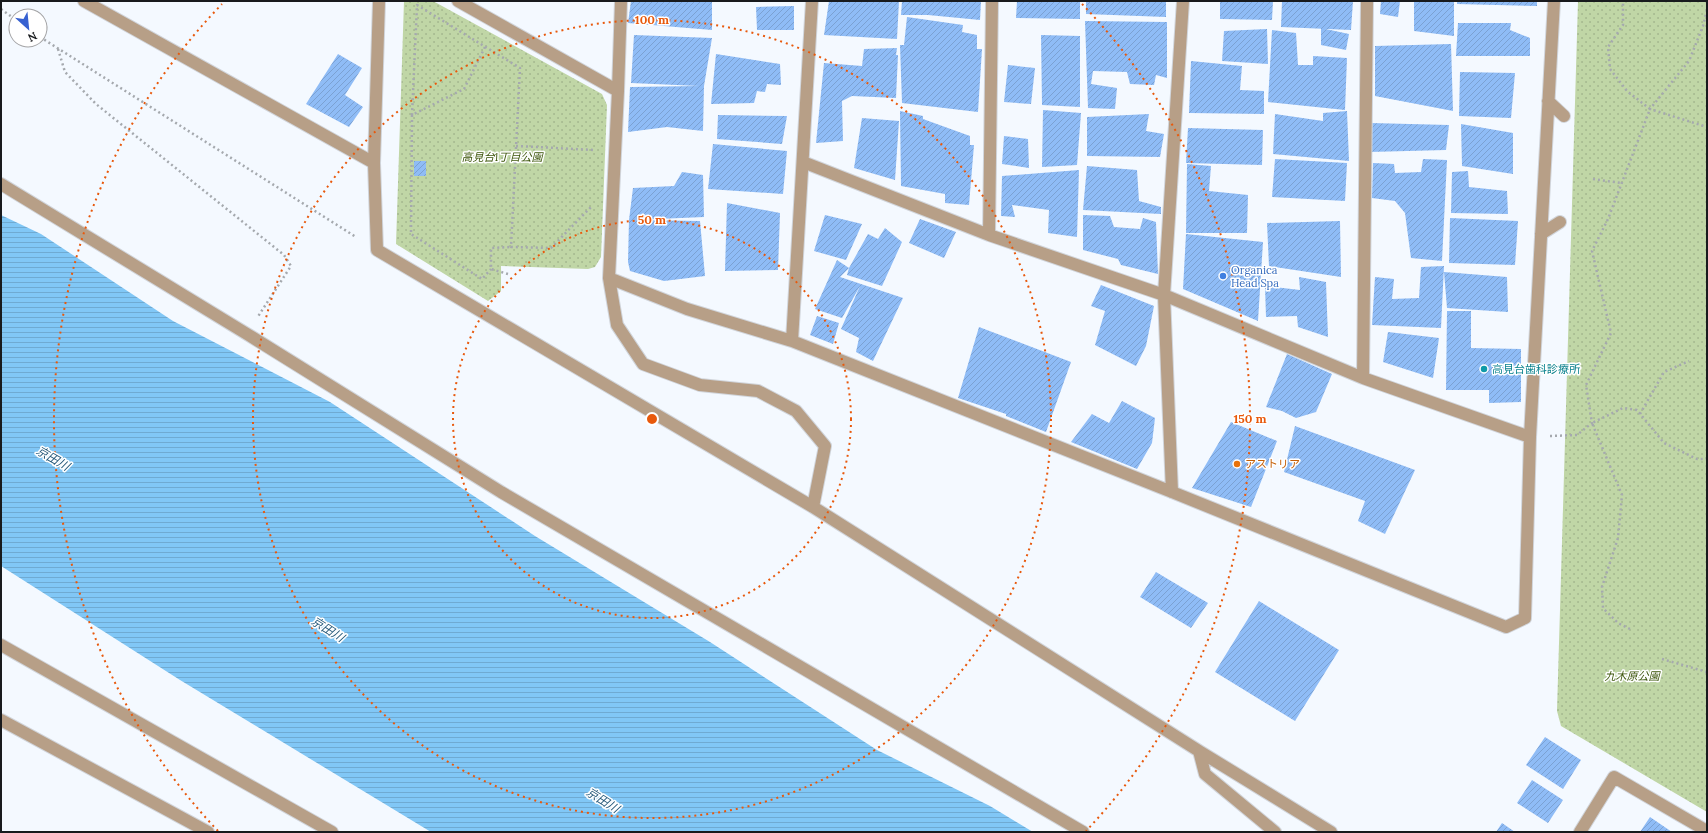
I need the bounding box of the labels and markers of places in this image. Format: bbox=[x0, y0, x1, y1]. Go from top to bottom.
place label: Organica Head Spa bbox=[1231, 263, 1279, 290]
marker: Organica Head Spa bbox=[1218, 271, 1228, 281]
place label: 高見台歯科診療所 bbox=[1492, 362, 1581, 376]
marker: 高見台歯科診療所 bbox=[1479, 364, 1489, 374]
centre of rings bbox=[645, 412, 659, 426]
place label: アストリア bbox=[1245, 457, 1300, 471]
marker: アストリア bbox=[1232, 459, 1242, 469]

